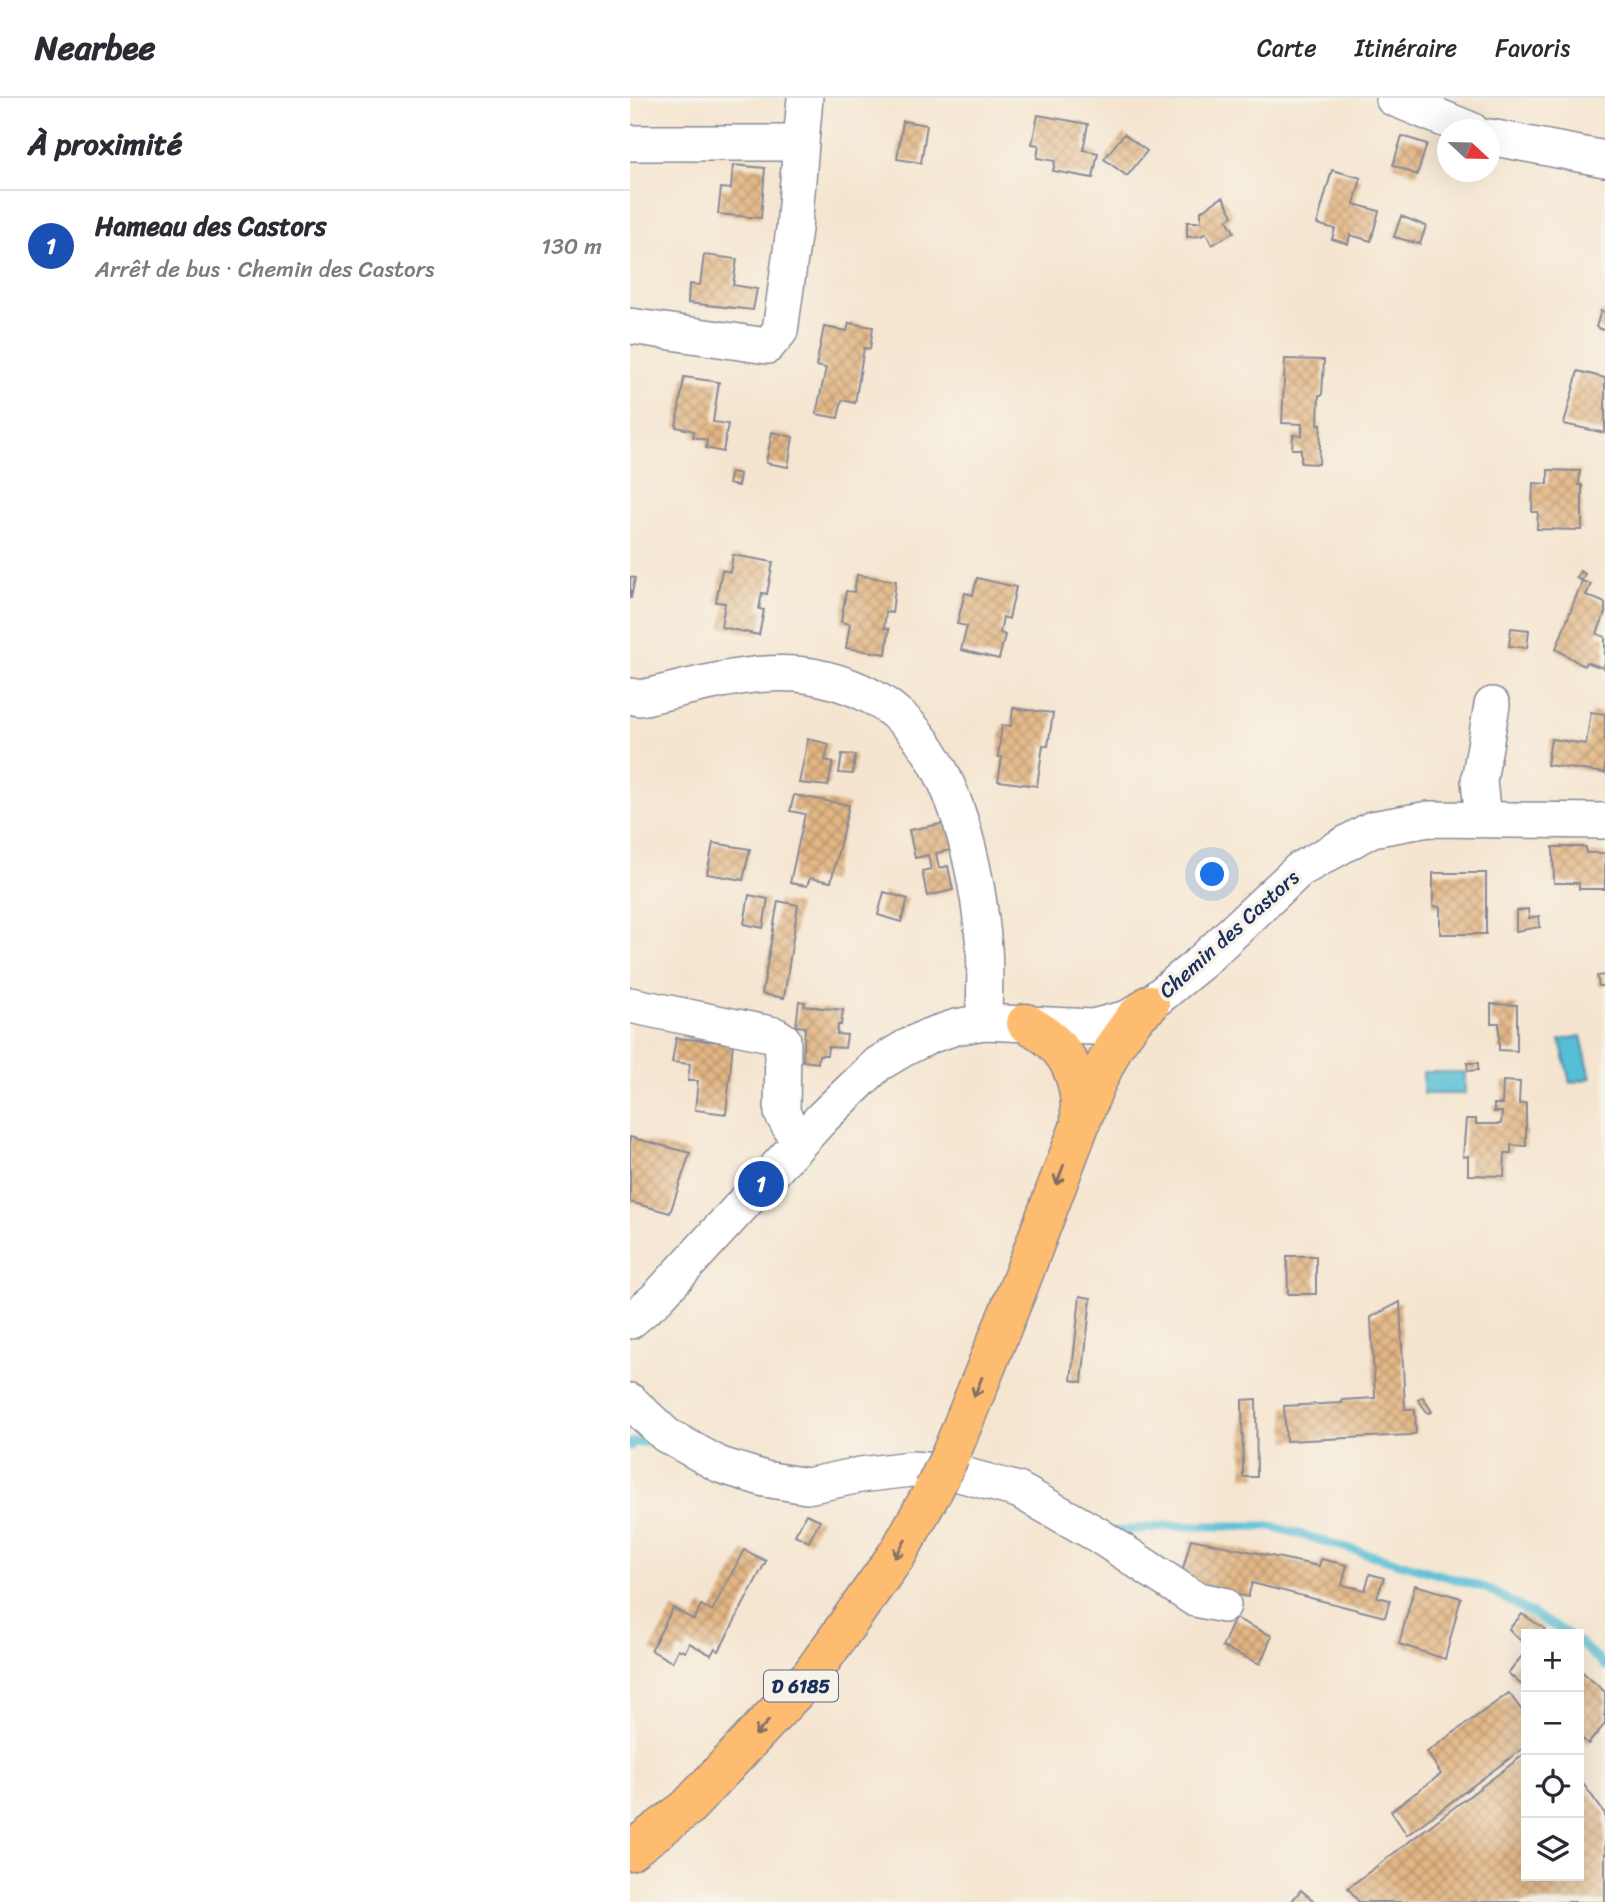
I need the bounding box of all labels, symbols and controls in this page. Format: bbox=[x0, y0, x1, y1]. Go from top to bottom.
text: Nearbee bbox=[35, 19, 155, 77]
text: Carte bbox=[1257, 27, 1317, 69]
text: Itinéraire bbox=[1355, 27, 1457, 69]
text: Favoris bbox=[1495, 27, 1570, 69]
text: À proximité bbox=[28, 117, 182, 171]
north arrow bbox=[1437, 119, 1500, 182]
text: Hameau des Castors bbox=[95, 203, 326, 249]
text: 1 bbox=[46, 226, 56, 267]
text: 130 m bbox=[541, 226, 602, 267]
text: Arrêt de bus · Chemin des Castors bbox=[95, 249, 435, 290]
your location bbox=[1195, 857, 1229, 891]
street label: Chemin des Castors bbox=[1150, 860, 1309, 1008]
pin: 1 bbox=[738, 1158, 784, 1210]
one-way arrow bbox=[1053, 1163, 1065, 1185]
one-way arrow bbox=[970, 1376, 983, 1397]
one-way arrow bbox=[893, 1538, 907, 1558]
map controls bbox=[1521, 1629, 1584, 1881]
button: + bbox=[1521, 1629, 1584, 1692]
road number: D 6185 bbox=[764, 1670, 838, 1702]
button: − bbox=[1521, 1692, 1584, 1755]
one-way arrow bbox=[753, 1720, 770, 1737]
button: locate bbox=[1521, 1755, 1584, 1818]
button: layers bbox=[1521, 1818, 1584, 1881]

